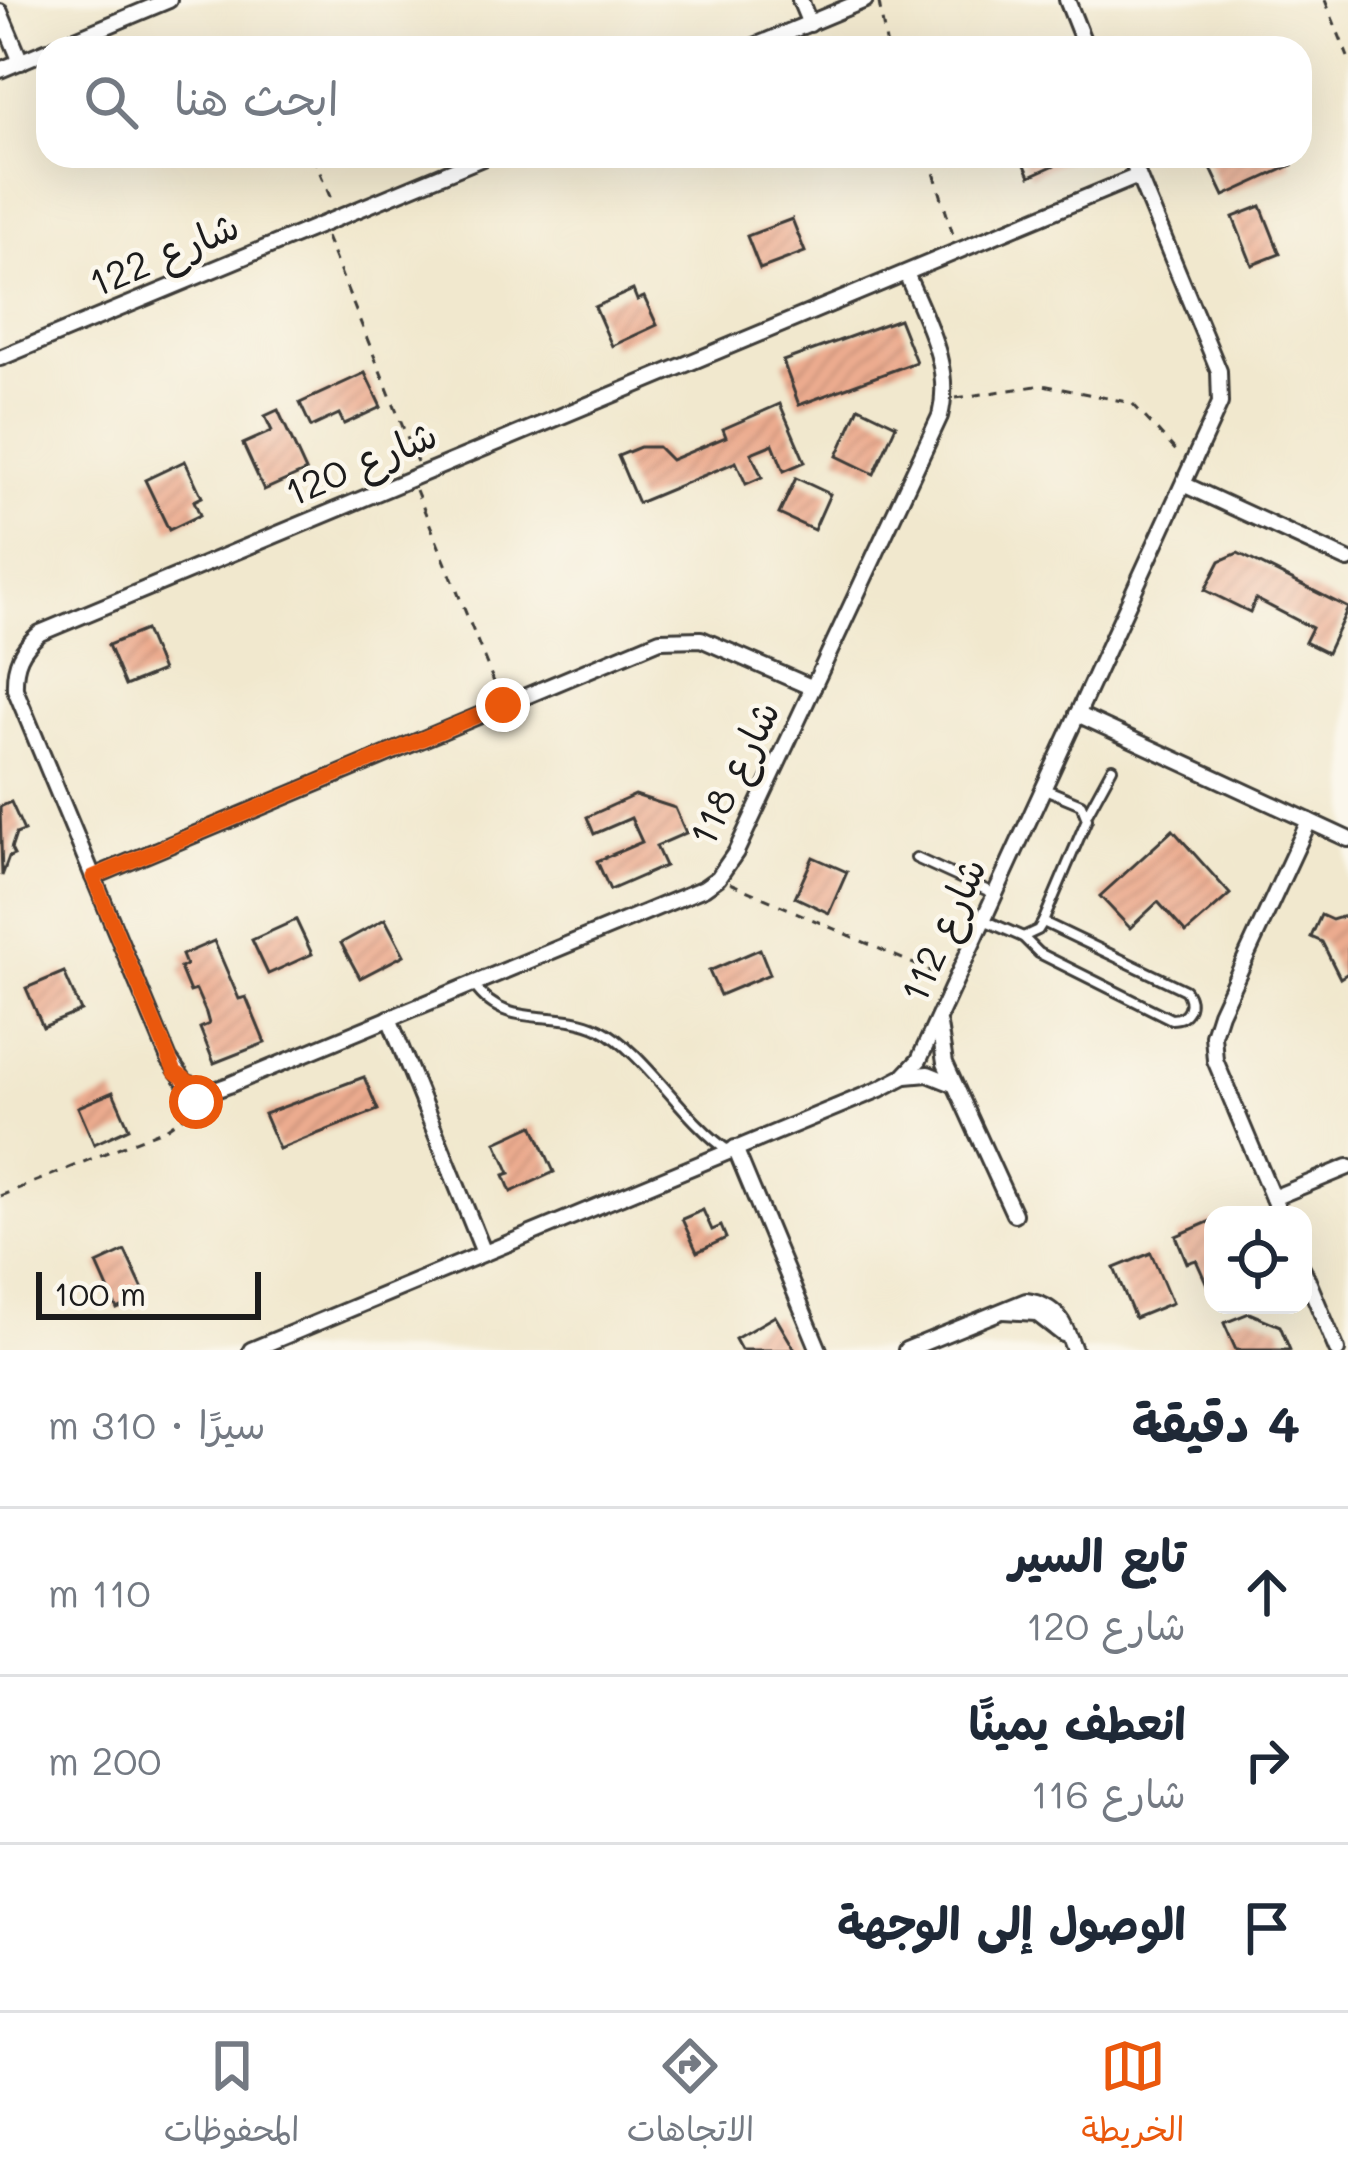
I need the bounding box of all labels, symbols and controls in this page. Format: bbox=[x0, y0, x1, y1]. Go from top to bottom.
search box bbox=[36, 36, 1312, 168]
text: ابحث هنا bbox=[174, 68, 339, 126]
icon: search bbox=[78, 69, 144, 135]
street label: شارع 122 bbox=[81, 198, 248, 311]
street label: شارع 120 bbox=[277, 407, 446, 520]
route end bbox=[476, 678, 530, 732]
street label: شارع 118 bbox=[676, 691, 793, 855]
street label: شارع 112 bbox=[887, 849, 1000, 1011]
route start bbox=[169, 1075, 223, 1129]
map controls bbox=[1204, 1206, 1312, 1314]
button: locate bbox=[1204, 1206, 1312, 1314]
scale bar bbox=[36, 1266, 261, 1319]
text: 100 m bbox=[54, 1271, 146, 1314]
text: 4 دقيقة bbox=[1132, 1388, 1300, 1455]
text: سيرًا · 310 m bbox=[48, 1398, 266, 1449]
text: تابع السير bbox=[1009, 1525, 1186, 1583]
icon: ahead bbox=[1234, 1559, 1300, 1625]
text: 110 m bbox=[48, 1566, 151, 1617]
text: شارع 120 bbox=[1026, 1599, 1186, 1650]
text: انعطف يمينًا bbox=[969, 1693, 1186, 1751]
icon: right bbox=[1234, 1727, 1300, 1793]
text: 200 m bbox=[48, 1734, 161, 1785]
text: شارع 116 bbox=[1031, 1767, 1186, 1818]
text: الوصول إلى الوجهة bbox=[837, 1893, 1186, 1951]
icon: arrive bbox=[1234, 1895, 1300, 1961]
tab: المحفوظات bbox=[164, 2033, 300, 2159]
tab: الاتجاهات bbox=[627, 2033, 754, 2159]
tab: الخريطة bbox=[1081, 2033, 1184, 2159]

